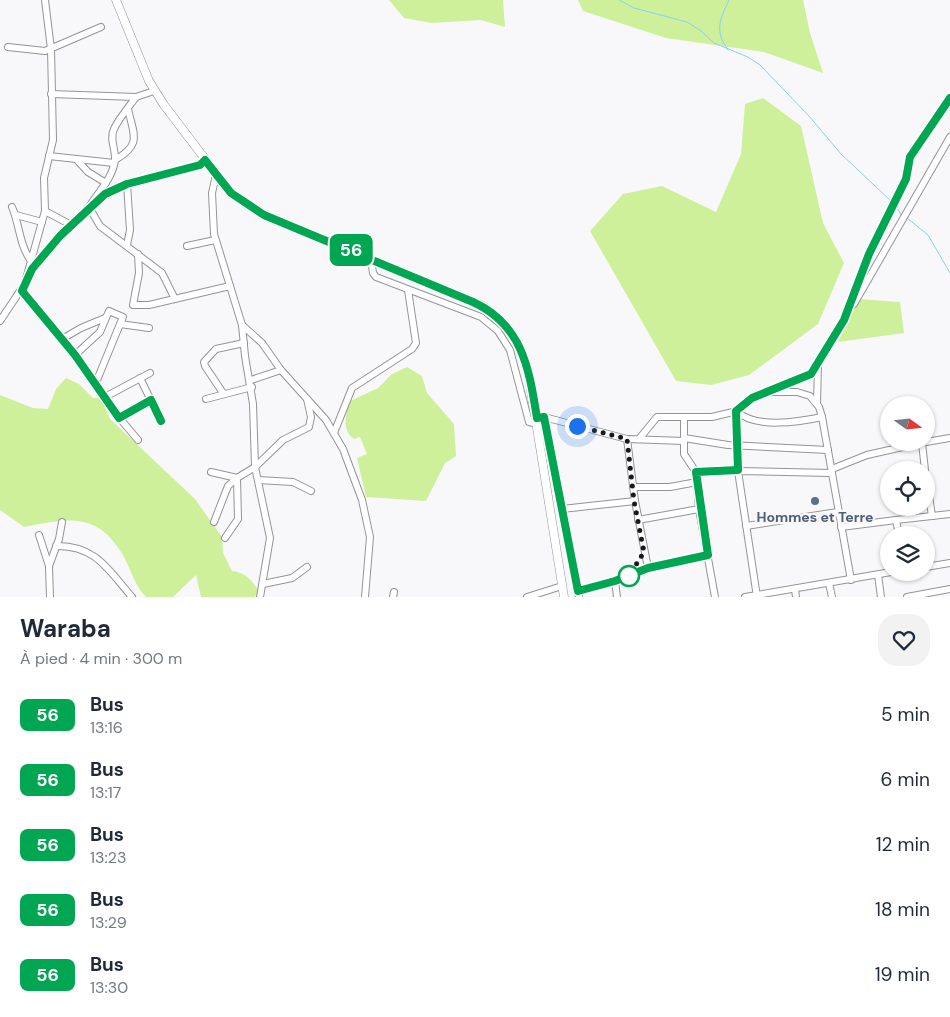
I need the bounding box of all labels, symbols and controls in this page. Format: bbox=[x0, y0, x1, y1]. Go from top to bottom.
line badge: 56 bbox=[328, 234, 374, 266]
text: 56 bbox=[340, 238, 362, 262]
north arrow bbox=[880, 396, 935, 451]
map controls bbox=[880, 396, 935, 581]
your location bbox=[565, 414, 590, 439]
button: locate bbox=[880, 461, 935, 516]
marker: Hommes et Terre bbox=[809, 495, 821, 507]
place label: Hommes et Terre bbox=[756, 508, 874, 526]
button: layers bbox=[880, 526, 935, 581]
unlabelled marker bbox=[618, 565, 640, 587]
text: Waraba bbox=[20, 613, 111, 644]
button: heart bbox=[878, 614, 930, 666]
text: À pied · 4 min · 300 m bbox=[20, 648, 182, 669]
text: Bus bbox=[90, 692, 124, 717]
text: 5 min bbox=[881, 702, 930, 727]
text: 56 bbox=[36, 703, 59, 727]
text: 13:16 bbox=[90, 717, 123, 738]
text: Bus bbox=[90, 757, 124, 782]
text: 6 min bbox=[881, 767, 930, 792]
text: 56 bbox=[36, 768, 59, 792]
text: 13:17 bbox=[90, 782, 121, 803]
text: Bus bbox=[90, 822, 124, 847]
text: 12 min bbox=[876, 832, 930, 857]
text: 56 bbox=[36, 833, 59, 857]
text: 13:23 bbox=[90, 847, 126, 868]
text: Bus bbox=[90, 887, 124, 912]
text: 18 min bbox=[875, 897, 930, 922]
text: 56 bbox=[36, 898, 59, 922]
text: 13:29 bbox=[90, 912, 127, 933]
text: Bus bbox=[90, 952, 124, 977]
text: 19 min bbox=[875, 962, 930, 987]
text: 56 bbox=[36, 963, 59, 987]
text: 13:30 bbox=[90, 977, 128, 998]

